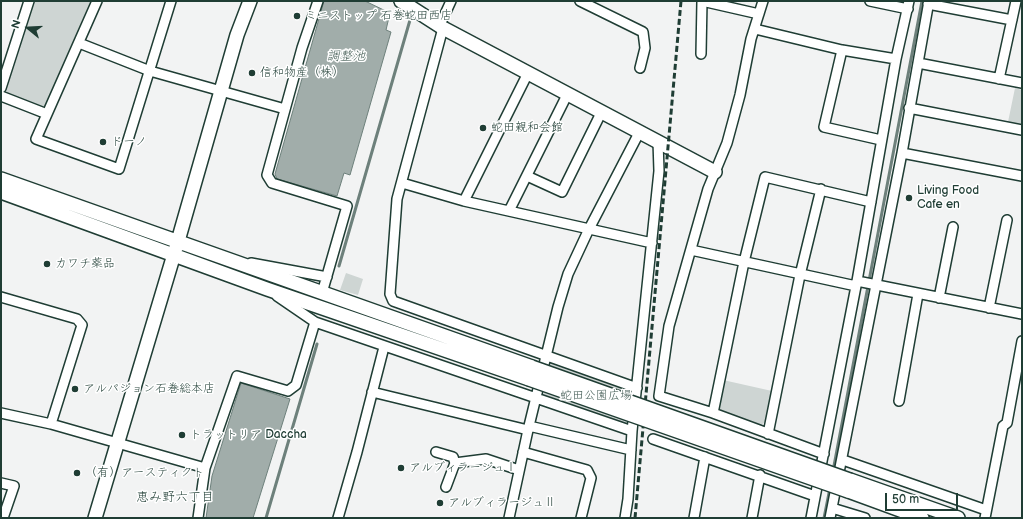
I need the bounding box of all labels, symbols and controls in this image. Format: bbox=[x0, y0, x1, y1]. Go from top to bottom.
north arrow bbox=[8, 8, 48, 48]
place label: ミニストップ 石巻蛇田西店 bbox=[305, 9, 452, 23]
marker: ミニストップ 石巻蛇田西店 bbox=[292, 11, 302, 21]
text: N bbox=[9, 18, 24, 30]
water label: 調整池 bbox=[327, 49, 365, 65]
place label: 信和物産（株） bbox=[260, 66, 344, 80]
marker: 信和物産（株） bbox=[247, 68, 257, 78]
place label: 蛇田親和会館 bbox=[491, 121, 563, 135]
marker: 蛇田親和会館 bbox=[478, 123, 488, 133]
place label: ドーノ bbox=[111, 135, 147, 149]
marker: ドーノ bbox=[98, 137, 108, 147]
place label: Living Food Cafe en bbox=[917, 184, 979, 212]
marker: Living Food Cafe en bbox=[904, 193, 914, 203]
place label: カワチ薬品 bbox=[55, 257, 115, 271]
marker: カワチ薬品 bbox=[42, 259, 52, 269]
place label: アルパジョン石巻総本店 bbox=[83, 382, 215, 396]
marker: アルパジョン石巻総本店 bbox=[70, 384, 80, 394]
park label: 蛇田公園広場 bbox=[560, 389, 632, 403]
place label: トラットリア Daccha bbox=[190, 428, 307, 442]
marker: トラットリア Daccha bbox=[177, 430, 187, 440]
place label: アルブィラージュⅠ bbox=[409, 461, 517, 475]
marker: アルブィラージュⅠ bbox=[396, 463, 406, 473]
place label: （有）アースティクト bbox=[85, 466, 205, 480]
marker: （有）アースティクト bbox=[72, 468, 82, 478]
scale bar bbox=[887, 485, 960, 511]
district label: 恵み野六丁目 bbox=[136, 490, 214, 506]
text: 50 m bbox=[892, 492, 919, 507]
place label: アルブィラージュⅡ bbox=[448, 496, 556, 510]
marker: アルブィラージュⅡ bbox=[435, 498, 445, 508]

